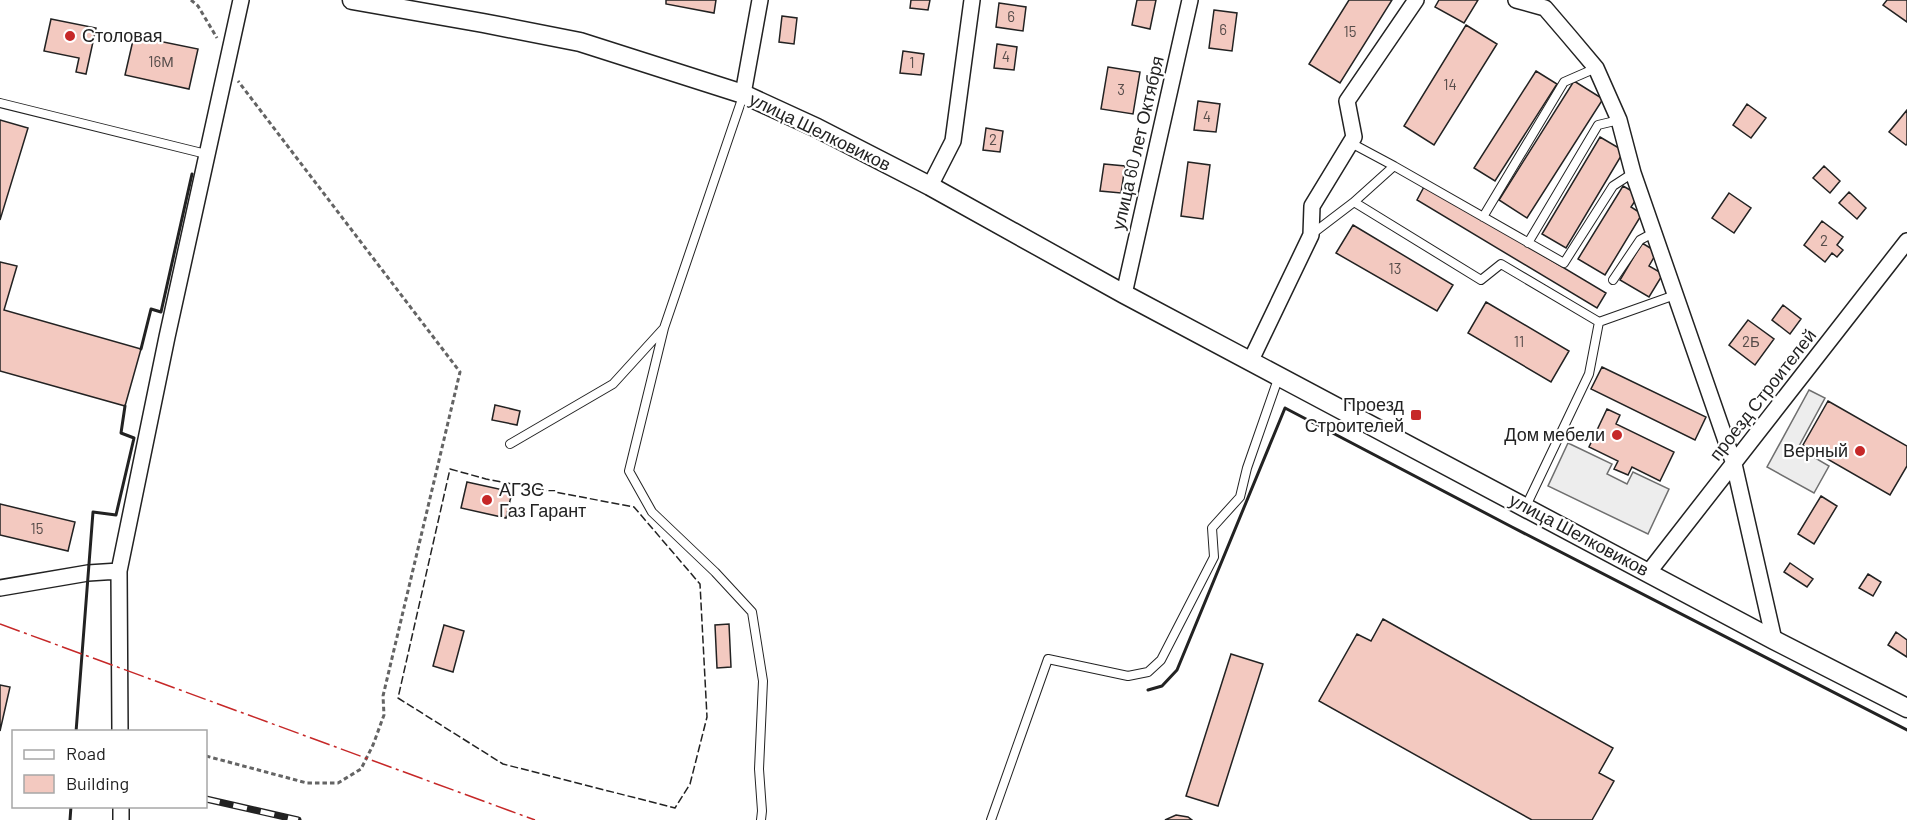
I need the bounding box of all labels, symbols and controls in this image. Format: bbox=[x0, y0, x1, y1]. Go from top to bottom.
house number: 6 bbox=[1007, 7, 1015, 25]
house number: 6 bbox=[1219, 20, 1227, 38]
house number: 15 bbox=[1344, 22, 1356, 40]
place label: Столовая bbox=[82, 24, 163, 46]
marker: Столовая bbox=[63, 29, 77, 43]
house number: 4 bbox=[1002, 47, 1010, 65]
house number: 16М bbox=[148, 52, 174, 70]
house number: 1 bbox=[909, 53, 915, 71]
street label: улица 60 лет Октября bbox=[1106, 54, 1168, 232]
house number: 14 bbox=[1443, 75, 1457, 93]
house number: 3 bbox=[1117, 80, 1125, 98]
street label: улица Шелковиков bbox=[746, 87, 895, 175]
house number: 4 bbox=[1203, 107, 1211, 125]
house number: 2 bbox=[989, 130, 997, 148]
house number: 2 bbox=[1820, 231, 1828, 249]
house number: 13 bbox=[1389, 259, 1401, 277]
street label: проезд Строителей bbox=[1704, 324, 1820, 464]
house number: 11 bbox=[1514, 332, 1524, 350]
house number: 2Б bbox=[1742, 332, 1760, 350]
place label: Проезд Строителей bbox=[1305, 393, 1404, 436]
marker: Проезд Строителей bbox=[1409, 408, 1423, 422]
place label: Дом мебели bbox=[1504, 423, 1605, 445]
marker: Дом мебели bbox=[1610, 428, 1624, 442]
place label: Верный bbox=[1783, 439, 1848, 461]
marker: Верный bbox=[1853, 444, 1867, 458]
place label: АГЗС – Газ Гарант bbox=[499, 478, 586, 521]
street label: улица Шелковиков bbox=[1506, 488, 1653, 580]
marker: АГЗС – Газ Гарант bbox=[480, 493, 494, 507]
house number: 15 bbox=[31, 519, 43, 537]
legend bbox=[12, 730, 207, 808]
text: Road bbox=[66, 742, 106, 764]
text: Building bbox=[66, 772, 129, 794]

